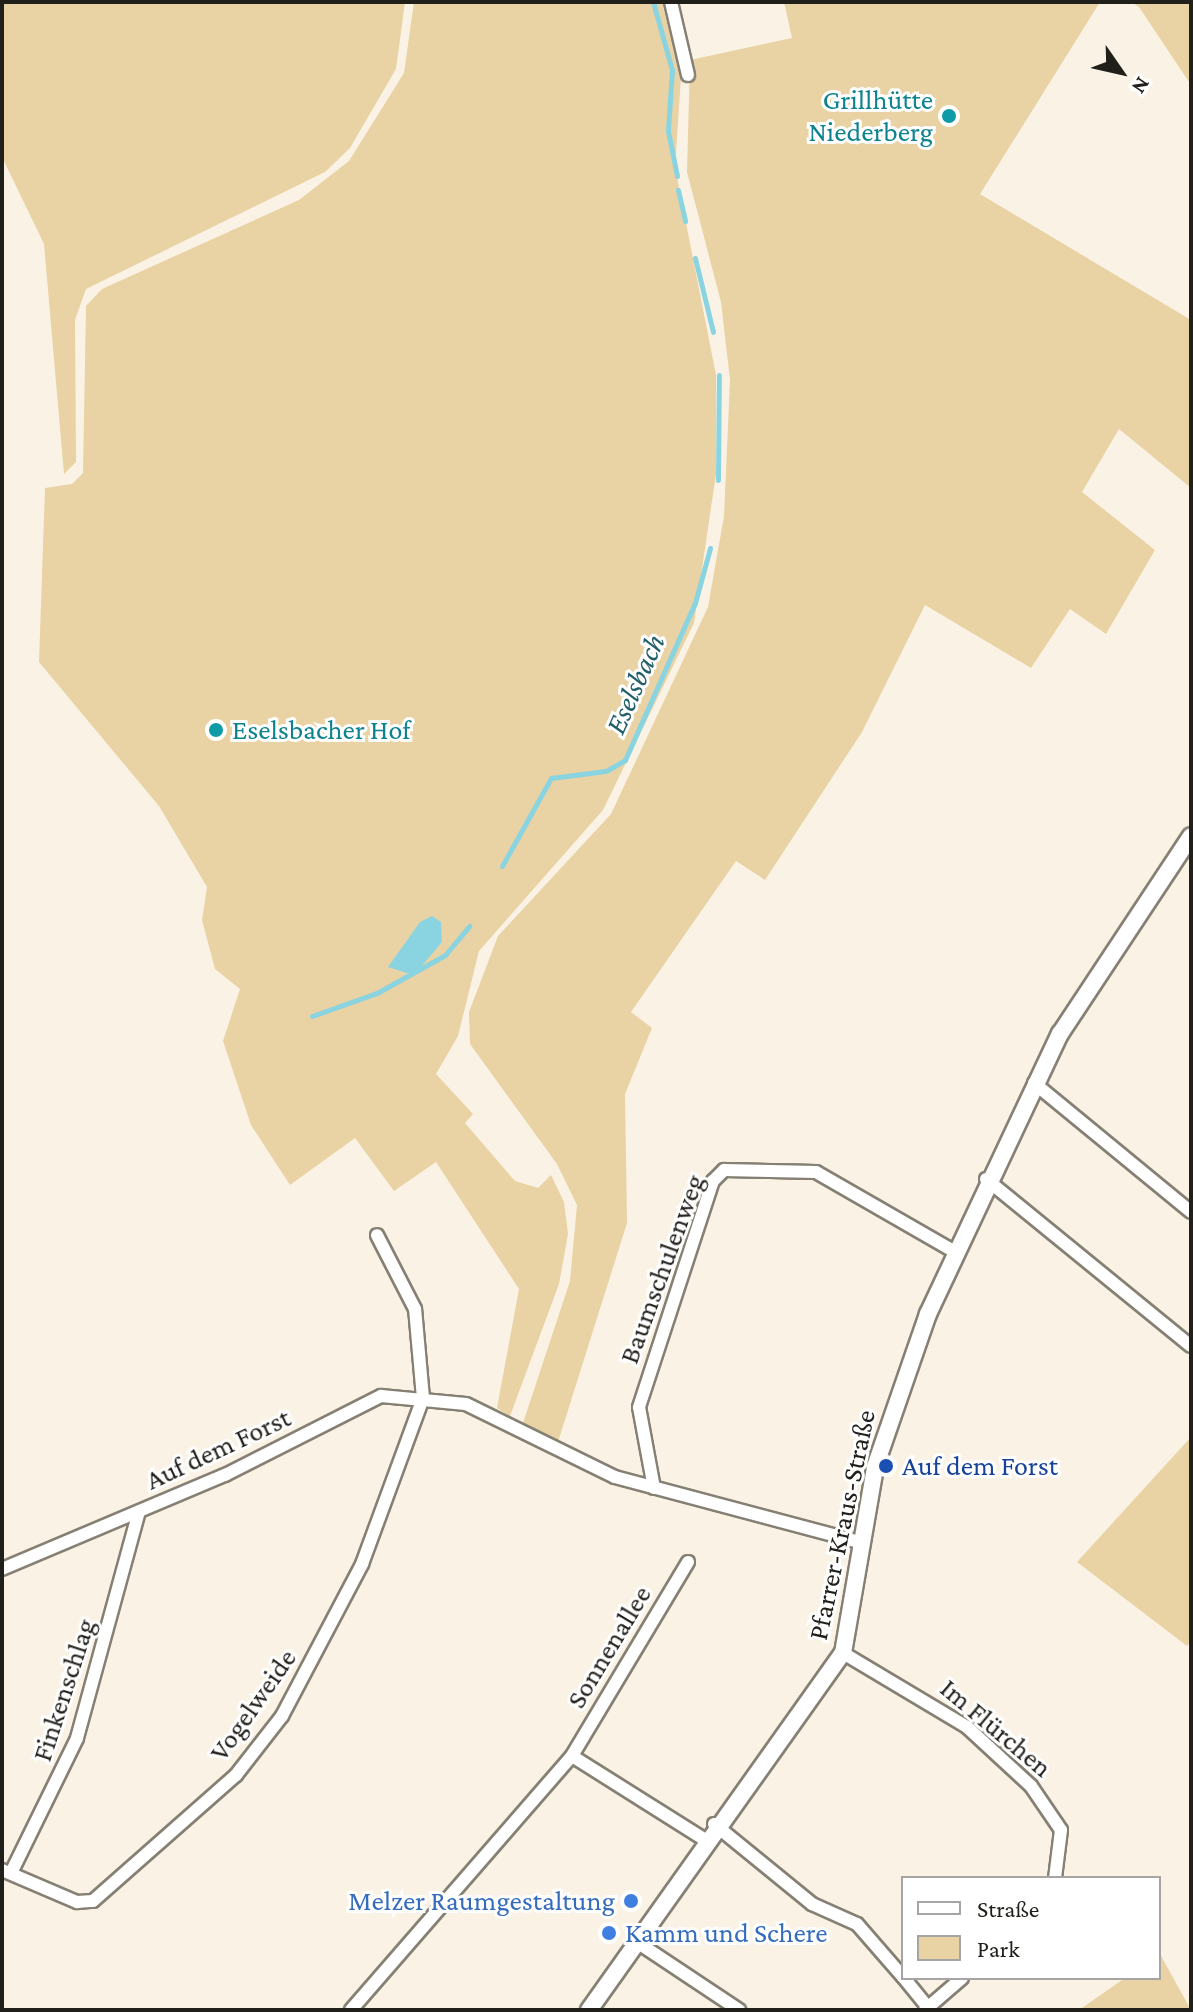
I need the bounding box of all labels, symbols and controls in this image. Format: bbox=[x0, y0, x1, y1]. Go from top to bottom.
north arrow bbox=[1081, 32, 1161, 112]
text: N bbox=[1127, 72, 1156, 99]
place label: Grillhütte Niederberg bbox=[808, 83, 933, 149]
marker: Grillhütte Niederberg bbox=[940, 107, 958, 125]
water label: Eselsbach bbox=[597, 628, 673, 740]
place label: Eselsbacher Hof bbox=[232, 713, 411, 747]
marker: Eselsbacher Hof bbox=[207, 721, 225, 739]
street label: Baumschulenweg bbox=[612, 1170, 712, 1368]
street label: Auf dem Forst bbox=[140, 1401, 296, 1497]
street label: Pfarrer-Kraus-Straße bbox=[801, 1407, 883, 1643]
place label: Auf dem Forst bbox=[902, 1449, 1058, 1483]
marker: Auf dem Forst bbox=[877, 1457, 895, 1475]
street label: Sonnenallee bbox=[559, 1580, 659, 1714]
street label: Finkenschlag bbox=[25, 1614, 103, 1766]
street label: Vogelweide bbox=[202, 1643, 304, 1767]
street label: Im Flürchen bbox=[933, 1672, 1059, 1784]
legend bbox=[901, 1876, 1161, 1980]
place label: Melzer Raumgestaltung bbox=[348, 1884, 615, 1918]
marker: Melzer Raumgestaltung bbox=[622, 1892, 640, 1910]
text: Straße bbox=[977, 1895, 1039, 1922]
place label: Kamm und Schere bbox=[625, 1916, 827, 1950]
marker: Kamm und Schere bbox=[600, 1924, 618, 1942]
text: Park bbox=[977, 1935, 1020, 1962]

